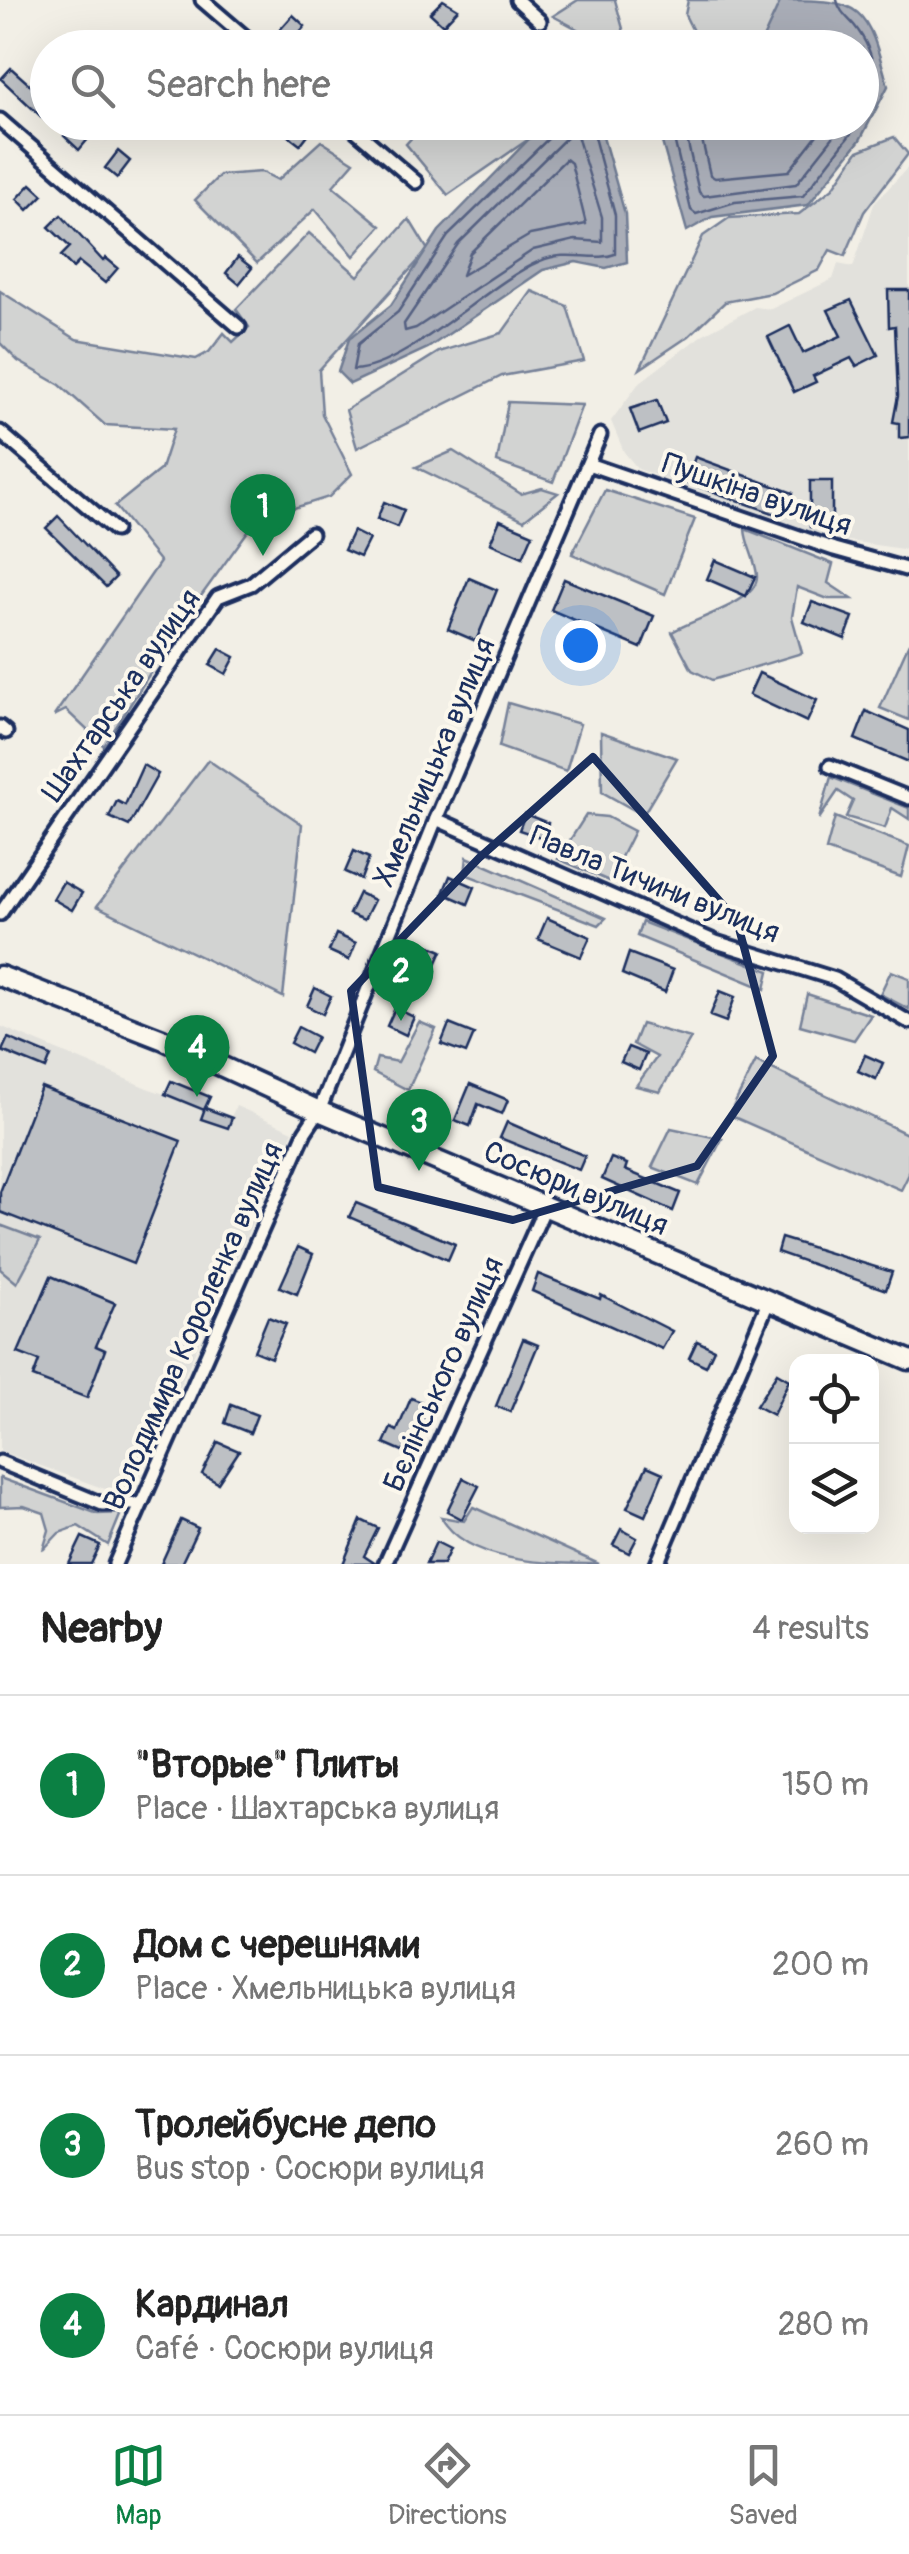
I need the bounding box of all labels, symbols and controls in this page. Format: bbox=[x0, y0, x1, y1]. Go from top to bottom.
search box bbox=[30, 30, 879, 140]
icon: search bbox=[65, 58, 120, 113]
text: Search here bbox=[145, 61, 331, 109]
street label: Пушкіна вулиця bbox=[657, 445, 856, 544]
pin: 1 bbox=[230, 474, 296, 556]
street label: Шахтарська вулиця bbox=[34, 582, 209, 809]
your location bbox=[555, 620, 606, 671]
street label: Хмельницька вулиця bbox=[365, 632, 504, 892]
street label: Павла Тичини вулиця bbox=[525, 818, 785, 951]
pin: 2 bbox=[368, 938, 434, 1021]
pin: 4 bbox=[164, 1014, 230, 1097]
pin: 3 bbox=[386, 1088, 452, 1171]
street label: Сосюри вулиця bbox=[478, 1133, 674, 1244]
street label: Володимира Короленка вулиця bbox=[95, 1137, 291, 1516]
street label: Бєлінського вулиця bbox=[375, 1251, 512, 1497]
map controls bbox=[789, 1354, 879, 1534]
button: locate bbox=[789, 1354, 879, 1444]
button: layers bbox=[789, 1444, 879, 1534]
text: Nearby bbox=[40, 1603, 162, 1655]
text: 4 results bbox=[752, 1609, 869, 1649]
text: "Вторые" Плиты bbox=[135, 1741, 399, 1789]
text: 1 bbox=[66, 1765, 79, 1805]
text: 150 m bbox=[782, 1765, 869, 1805]
text: Place · Шахтарська вулиця bbox=[135, 1789, 499, 1829]
text: Дом с черешнями bbox=[135, 1921, 419, 1969]
text: 2 bbox=[64, 1945, 81, 1985]
text: 200 m bbox=[772, 1945, 869, 1985]
text: Place · Хмельницька вулиця bbox=[135, 1969, 516, 2009]
text: Тролейбусне депо bbox=[135, 2101, 436, 2149]
text: 3 bbox=[64, 2125, 81, 2165]
text: 260 m bbox=[775, 2125, 869, 2165]
text: Bus stop · Сосюри вулиця bbox=[135, 2149, 484, 2189]
text: Кардинал bbox=[135, 2281, 289, 2329]
text: 4 bbox=[63, 2305, 82, 2345]
text: 280 m bbox=[778, 2305, 869, 2345]
text: Café · Сосюри вулиця bbox=[135, 2329, 434, 2369]
tab: Map bbox=[111, 2438, 166, 2533]
tab: Directions bbox=[388, 2438, 507, 2533]
tab: Saved bbox=[729, 2438, 798, 2533]

